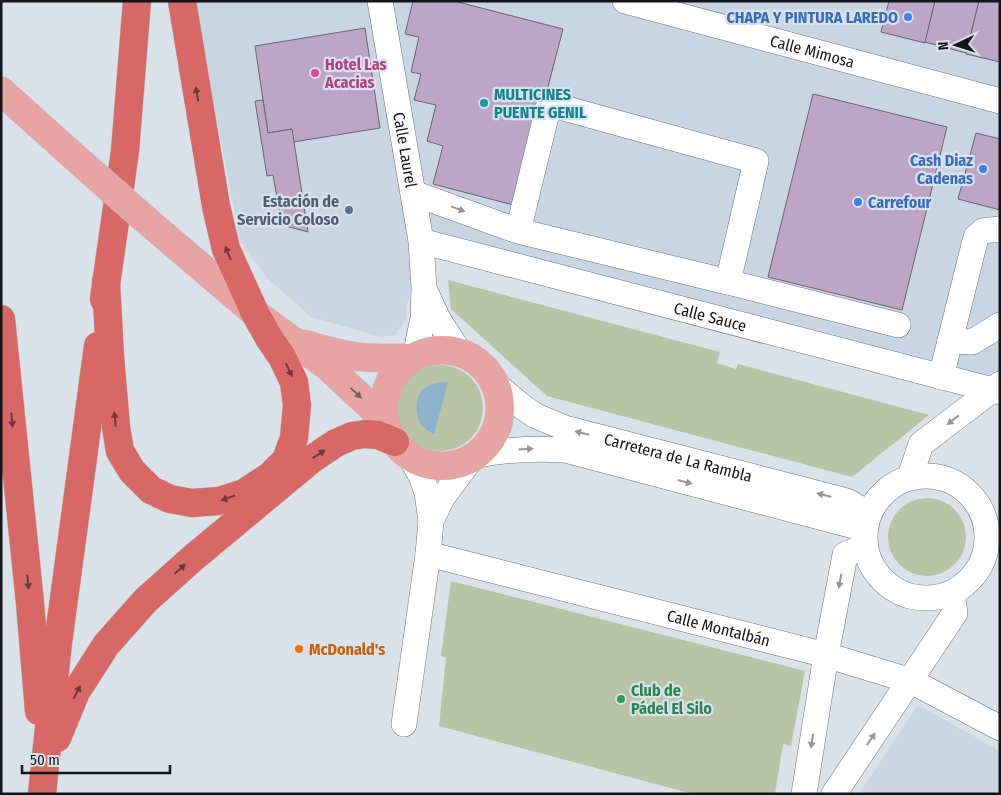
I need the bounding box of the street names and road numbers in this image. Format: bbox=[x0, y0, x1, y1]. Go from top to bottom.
street label: Calle Mimosa bbox=[768, 31, 857, 71]
street label: Calle Laurel bbox=[390, 111, 421, 189]
street label: Calle Sauce bbox=[672, 298, 749, 335]
street label: Carretera de La Rambla bbox=[602, 429, 754, 486]
street label: Calle Montalbán bbox=[665, 606, 772, 650]

